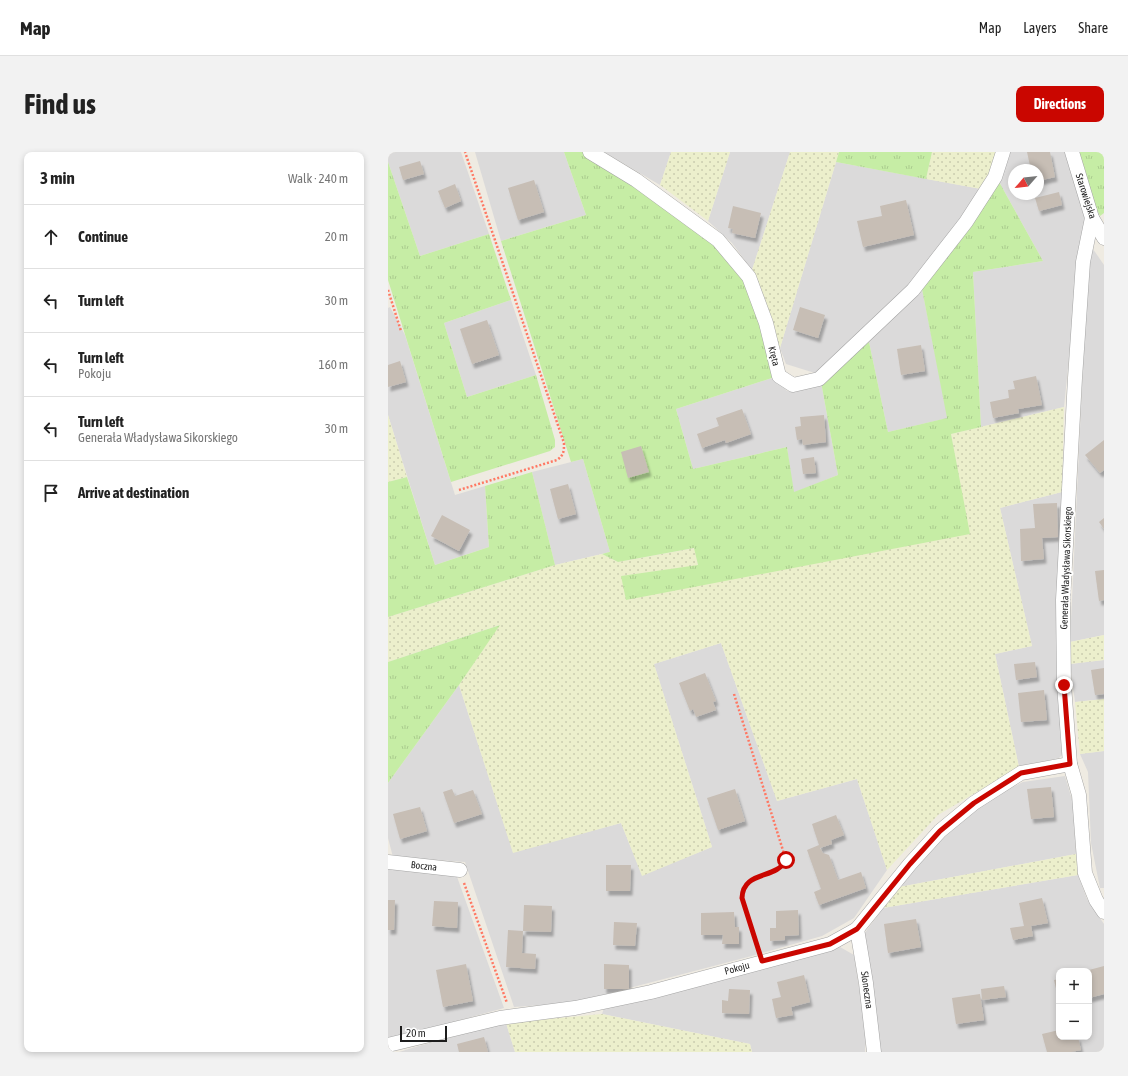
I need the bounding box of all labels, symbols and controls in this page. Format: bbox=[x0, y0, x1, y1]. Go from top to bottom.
text: Map bbox=[20, 17, 51, 39]
text: Map bbox=[979, 20, 1001, 36]
text: Layers bbox=[1023, 20, 1056, 36]
text: Share bbox=[1078, 20, 1108, 36]
button: Directions bbox=[1016, 86, 1104, 122]
text: Find us bbox=[24, 88, 96, 120]
north arrow bbox=[1008, 164, 1044, 200]
text: 3 min bbox=[40, 168, 75, 188]
text: Walk · 240 m bbox=[288, 171, 348, 186]
street label: Starowiejska bbox=[1074, 172, 1099, 220]
icon: ahead bbox=[40, 226, 62, 248]
text: Continue bbox=[78, 228, 128, 245]
text: 20 m bbox=[325, 229, 348, 244]
icon: left bbox=[40, 290, 62, 312]
text: Turn left bbox=[78, 292, 124, 309]
text: 30 m bbox=[325, 293, 348, 308]
street label: Kręta bbox=[766, 345, 782, 367]
text: Turn left bbox=[78, 349, 124, 366]
icon: left bbox=[40, 354, 62, 376]
text: 160 m bbox=[319, 357, 348, 372]
text: Pokoju bbox=[78, 366, 111, 381]
text: Turn left bbox=[78, 413, 124, 430]
icon: left bbox=[40, 418, 62, 440]
text: 30 m bbox=[325, 421, 348, 436]
text: Generała Władysława Sikorskiego bbox=[78, 430, 238, 445]
icon: arrive bbox=[40, 482, 62, 504]
text: Arrive at destination bbox=[78, 484, 189, 501]
street label: Generała Władysława Sikorskiego bbox=[1058, 506, 1074, 630]
route end bbox=[1055, 676, 1073, 694]
route start bbox=[777, 851, 795, 869]
street label: Boczna bbox=[410, 859, 438, 873]
street label: Pokoju bbox=[723, 959, 751, 977]
map controls bbox=[1056, 968, 1092, 1040]
button: + bbox=[1056, 968, 1092, 1004]
street label: Słoneczna bbox=[859, 971, 875, 1010]
button: − bbox=[1056, 1004, 1092, 1040]
scale bar bbox=[400, 1024, 447, 1043]
text: 20 m bbox=[406, 1027, 426, 1039]

